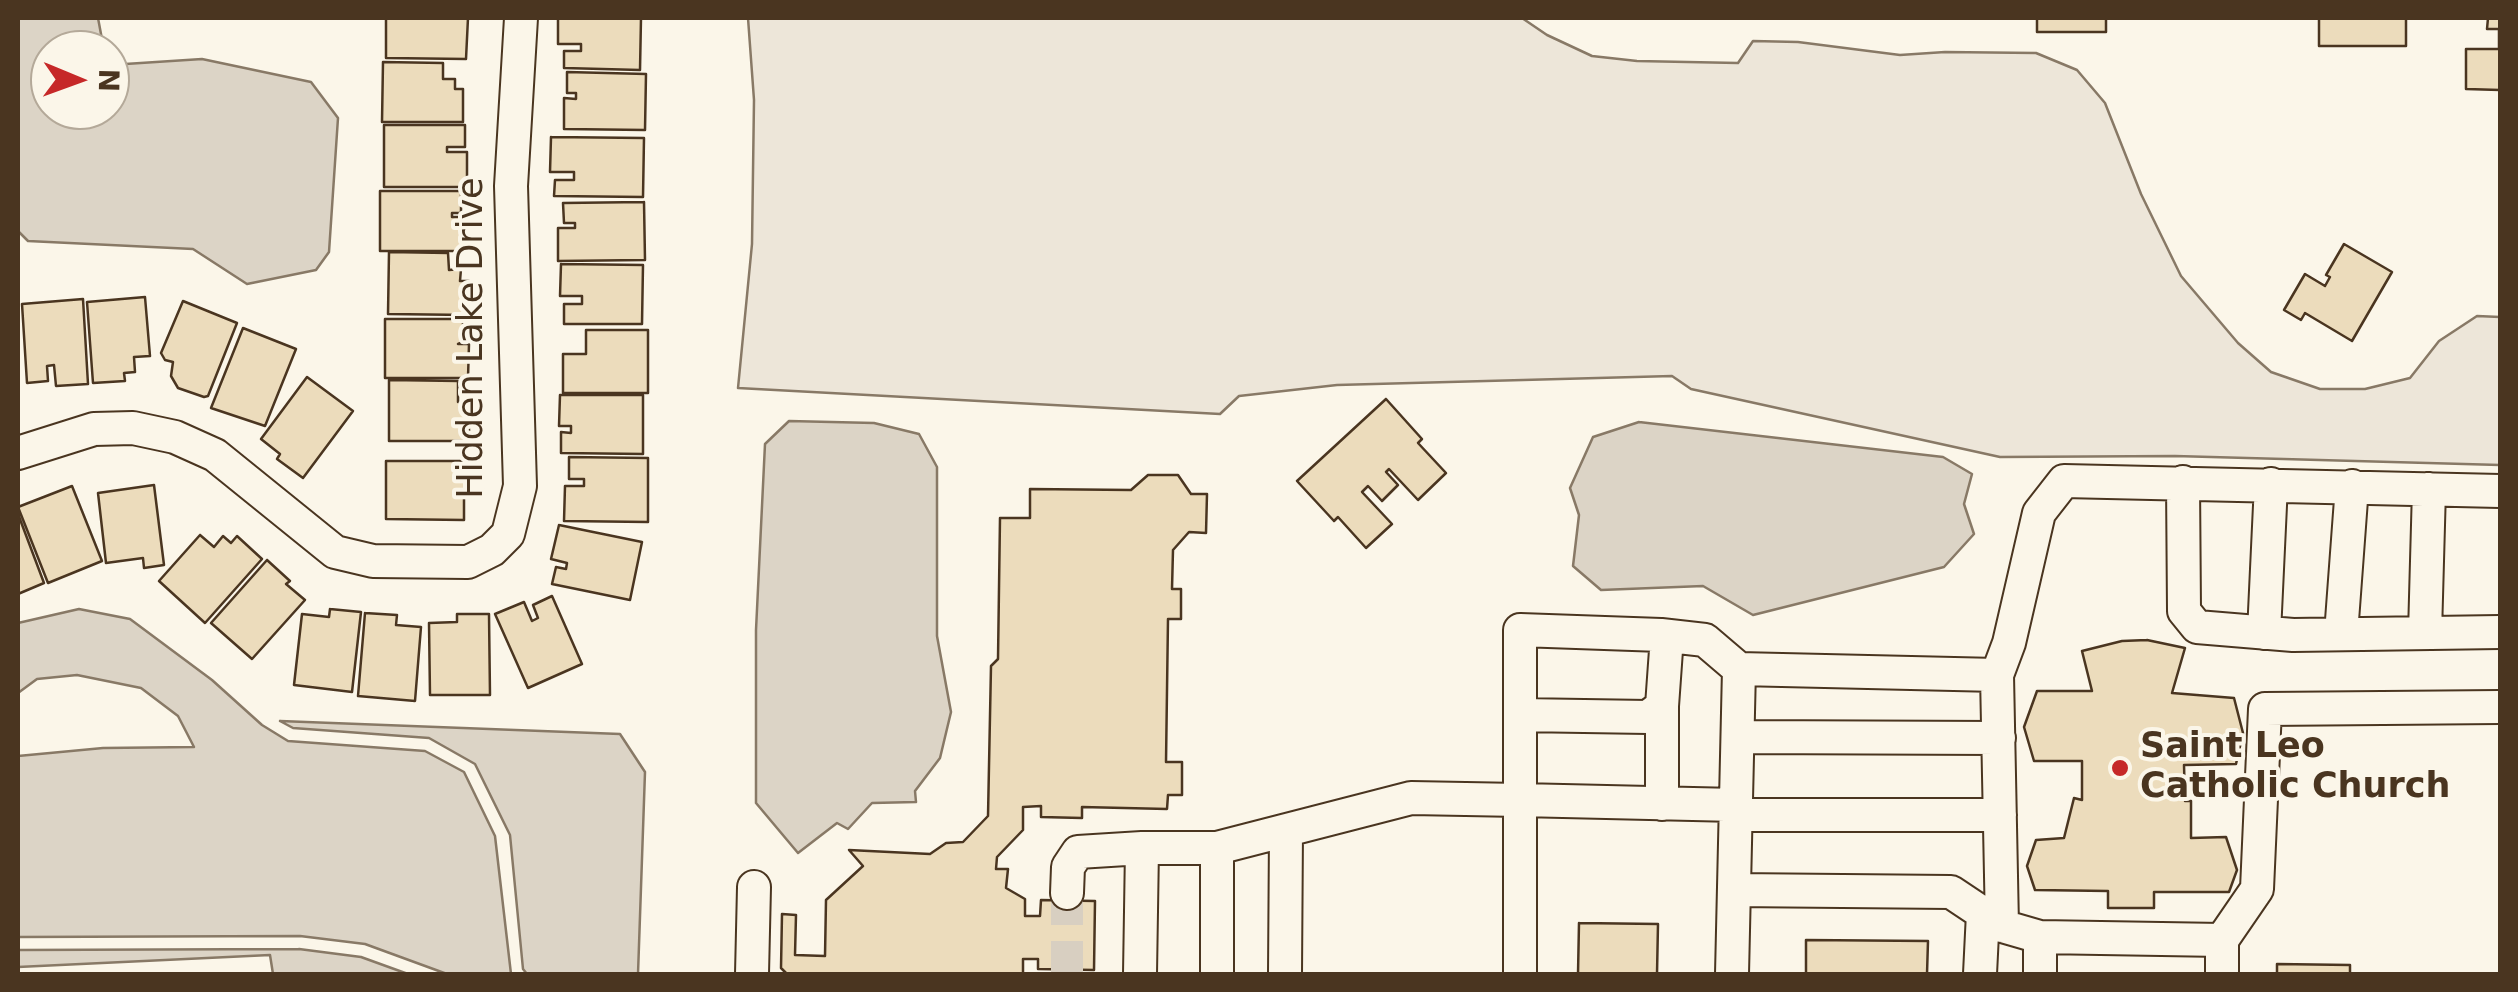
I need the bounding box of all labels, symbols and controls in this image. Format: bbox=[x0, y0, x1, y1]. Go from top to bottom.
north arrow bbox=[30, 30, 130, 130]
text: N bbox=[92, 68, 125, 93]
street label: Hidden Lake Drive bbox=[452, 177, 494, 499]
place label: Saint Leo Catholic Church bbox=[2140, 727, 2450, 809]
marker: Saint Leo Catholic Church bbox=[2109, 757, 2131, 779]

